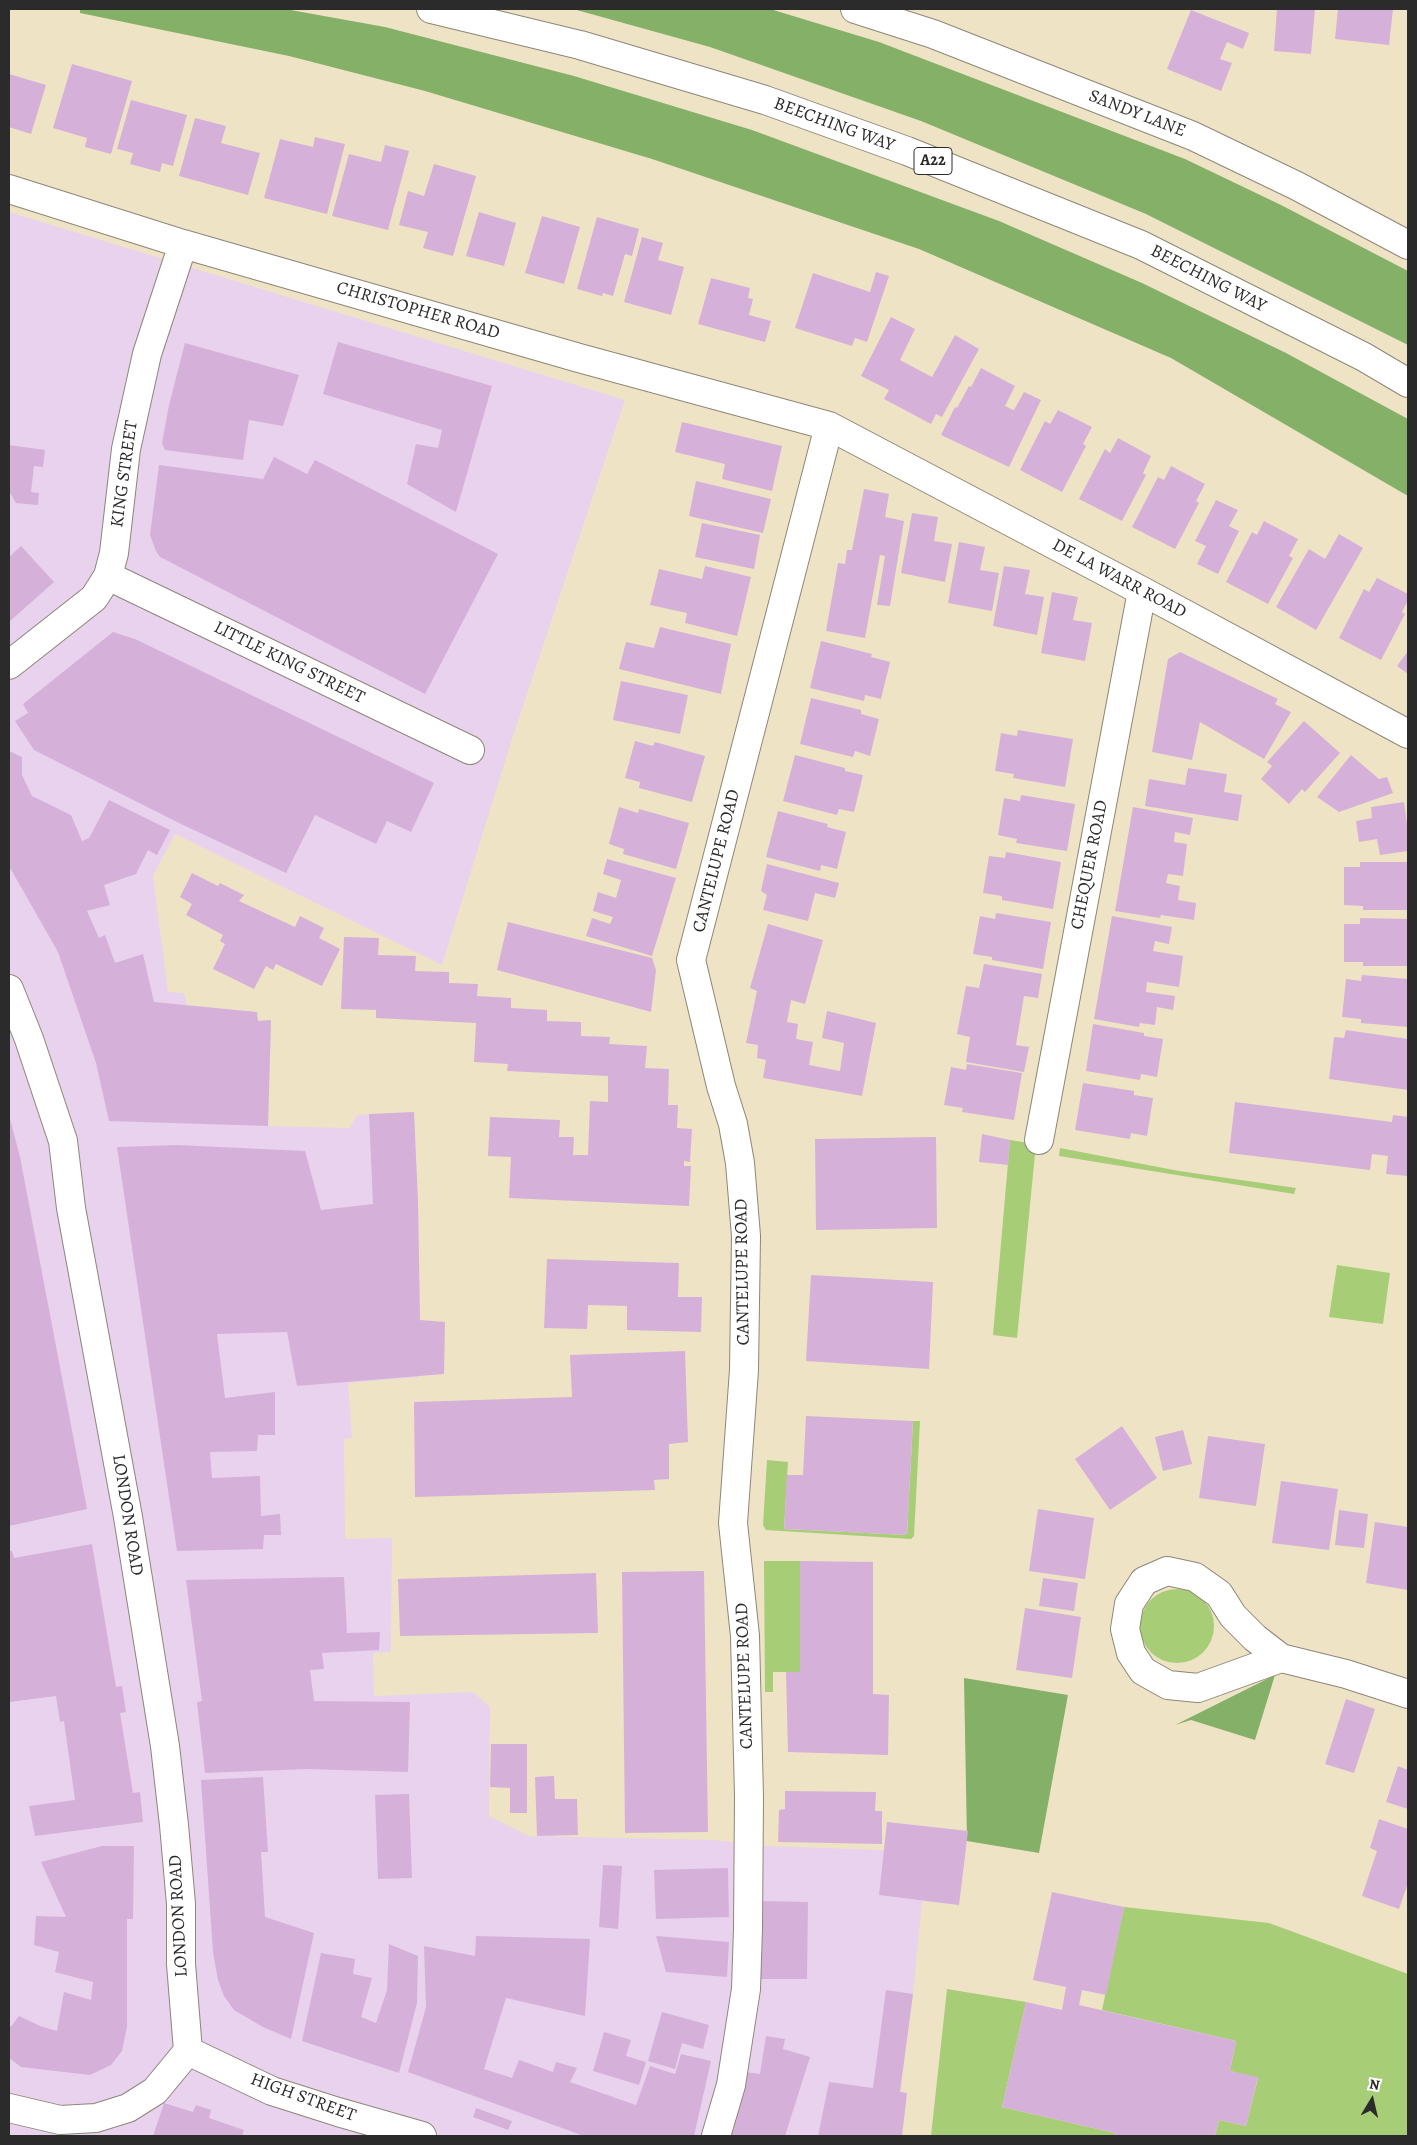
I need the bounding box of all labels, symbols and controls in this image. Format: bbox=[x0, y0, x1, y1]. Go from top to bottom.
street label: SANDY LANE bbox=[1085, 86, 1189, 142]
street label: BEECHING WAY bbox=[771, 93, 897, 157]
road number: A22 bbox=[914, 148, 952, 175]
street label: BEECHING WAY bbox=[1147, 241, 1269, 317]
street label: CHRISTOPHER ROAD bbox=[334, 277, 502, 345]
street label: KING STREET bbox=[107, 419, 143, 529]
street label: DE LA WARR ROAD bbox=[1048, 535, 1190, 623]
street label: LITTLE KING STREET bbox=[210, 617, 368, 709]
street label: CANTELUPE ROAD bbox=[689, 787, 745, 935]
street label: CHEQUER ROAD bbox=[1067, 798, 1113, 932]
street label: CANTELUPE ROAD bbox=[731, 1199, 755, 1345]
street label: LONDON ROAD bbox=[107, 1453, 147, 1577]
street label: CANTELUPE ROAD bbox=[732, 1602, 758, 1750]
street label: LONDON ROAD bbox=[165, 1854, 193, 1978]
street label: HIGH STREET bbox=[247, 2069, 359, 2127]
north arrow bbox=[1347, 2075, 1397, 2125]
text: N bbox=[1368, 2075, 1381, 2095]

